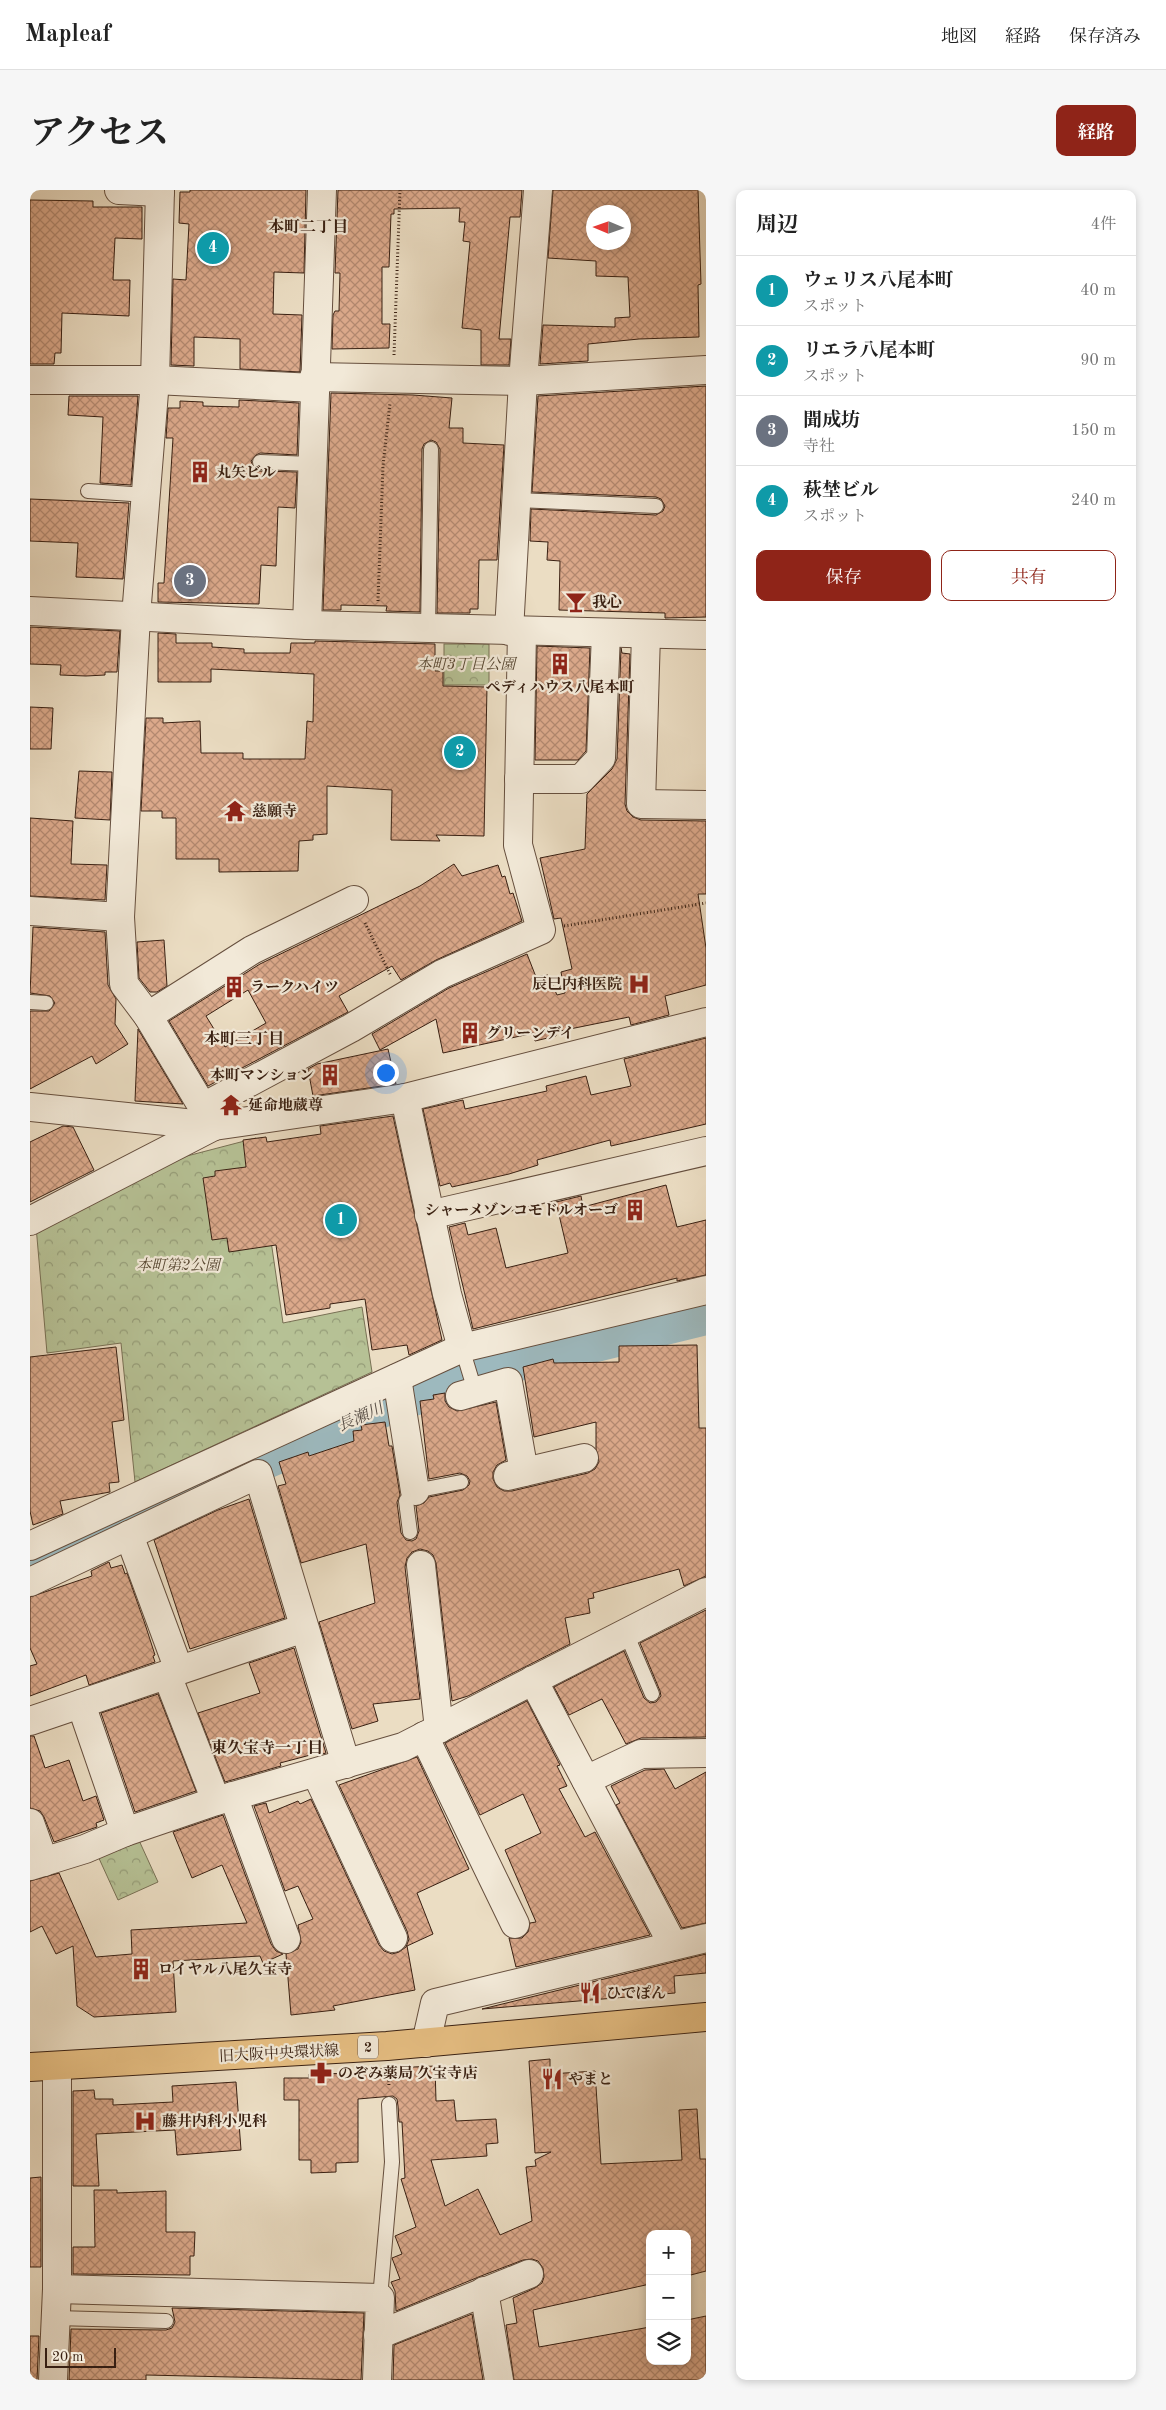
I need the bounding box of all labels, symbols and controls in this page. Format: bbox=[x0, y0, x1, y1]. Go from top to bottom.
text: Mapleaf bbox=[25, 23, 111, 47]
text: 地図 bbox=[941, 28, 977, 46]
text: 経路 bbox=[1005, 28, 1041, 46]
text: 保存済み bbox=[1069, 28, 1141, 46]
button: 経路 bbox=[1056, 105, 1136, 156]
text: アクセス bbox=[30, 117, 169, 152]
north arrow bbox=[586, 205, 631, 250]
text: 周辺 bbox=[756, 215, 798, 236]
text: 4件 bbox=[1091, 217, 1116, 233]
district label: 本町二丁目 bbox=[268, 218, 348, 236]
pin: 4 bbox=[197, 229, 229, 267]
text: ウェリス八尾本町 bbox=[803, 272, 954, 291]
text: 1 bbox=[767, 283, 777, 299]
text: 40 m bbox=[1080, 283, 1116, 299]
text: スポット bbox=[803, 299, 867, 315]
text: リエラ八尾本町 bbox=[803, 342, 936, 361]
text: 2 bbox=[767, 353, 777, 369]
text: 90 m bbox=[1080, 353, 1116, 369]
text: スポット bbox=[803, 369, 867, 385]
text: 聞成坊 bbox=[803, 412, 860, 431]
text: 3 bbox=[767, 423, 777, 439]
text: 150 m bbox=[1071, 423, 1116, 439]
text: 寺社 bbox=[803, 439, 835, 455]
building icon: 丸矢ビル bbox=[187, 459, 213, 485]
place label: 丸矢ビル bbox=[216, 464, 276, 481]
text: 萩埜ビル bbox=[803, 482, 879, 501]
text: 4 bbox=[767, 493, 777, 509]
text: 240 m bbox=[1071, 493, 1116, 509]
text: スポット bbox=[803, 509, 867, 525]
button: 保存 bbox=[756, 550, 931, 601]
button: 共有 bbox=[941, 550, 1116, 601]
pin: 3 bbox=[174, 562, 206, 600]
bar icon: 我心 bbox=[563, 589, 589, 615]
place label: 我心 bbox=[592, 593, 622, 611]
building icon: ペディハウス八尾本町 bbox=[547, 651, 573, 677]
park label: 本町3丁目公園 bbox=[417, 656, 518, 673]
place label: ペディハウス八尾本町 bbox=[486, 679, 634, 696]
pin: 2 bbox=[444, 733, 476, 771]
temple icon: 慈願寺 bbox=[222, 798, 248, 824]
place label: 慈願寺 bbox=[252, 803, 297, 820]
hospital icon: 辰巳内科医院 bbox=[626, 971, 652, 997]
building icon: ラークハイツ bbox=[221, 974, 247, 1000]
place label: 辰巳内科医院 bbox=[532, 976, 622, 993]
place label: ラークハイツ bbox=[250, 980, 339, 996]
building icon: グリーンデイ bbox=[457, 1020, 483, 1046]
place label: グリーンデイ bbox=[486, 1025, 575, 1042]
district label: 本町三丁目 bbox=[204, 1030, 284, 1048]
your location bbox=[373, 1060, 399, 1086]
building icon: 本町マンション bbox=[317, 1062, 343, 1088]
place label: 本町マンション bbox=[210, 1067, 314, 1084]
temple icon: 延命地蔵尊 bbox=[218, 1092, 244, 1118]
place label: 延命地蔵尊 bbox=[248, 1096, 323, 1114]
building icon: シャーメゾンコモドルオーゴ bbox=[622, 1197, 648, 1223]
pin: 1 bbox=[325, 1201, 357, 1239]
place label: シャーメゾンコモドルオーゴ bbox=[424, 1202, 618, 1219]
park label: 本町第2公園 bbox=[136, 1257, 223, 1274]
water label: 長瀬川 bbox=[335, 1398, 388, 1435]
district label: 東久宝寺一丁目 bbox=[211, 1739, 323, 1757]
building icon: ロイヤル八尾久宝寺 bbox=[128, 1956, 154, 1982]
place label: ロイヤル八尾久宝寺 bbox=[158, 1961, 292, 1978]
restaurant icon: ひでぽん bbox=[577, 1980, 603, 2006]
place label: ひでぽん bbox=[606, 1985, 666, 2002]
road number: 2 bbox=[358, 2035, 378, 2058]
street label: 旧大阪中央環状線 bbox=[219, 2042, 339, 2065]
pharmacy icon: のぞみ薬局 久宝寺店 bbox=[308, 2060, 334, 2086]
place label: のぞみ薬局 久宝寺店 bbox=[338, 2065, 477, 2082]
restaurant icon: やまと bbox=[539, 2066, 565, 2092]
place label: やまと bbox=[568, 2072, 613, 2088]
hospital icon: 藤井内科小児科 bbox=[132, 2108, 158, 2134]
place label: 藤井内科小児科 bbox=[162, 2113, 267, 2130]
map controls bbox=[646, 2230, 691, 2365]
button: + bbox=[646, 2230, 691, 2275]
button: − bbox=[646, 2275, 691, 2320]
button: layers bbox=[646, 2320, 691, 2365]
scale bar bbox=[45, 2345, 116, 2368]
text: 20 m bbox=[52, 2350, 83, 2364]

